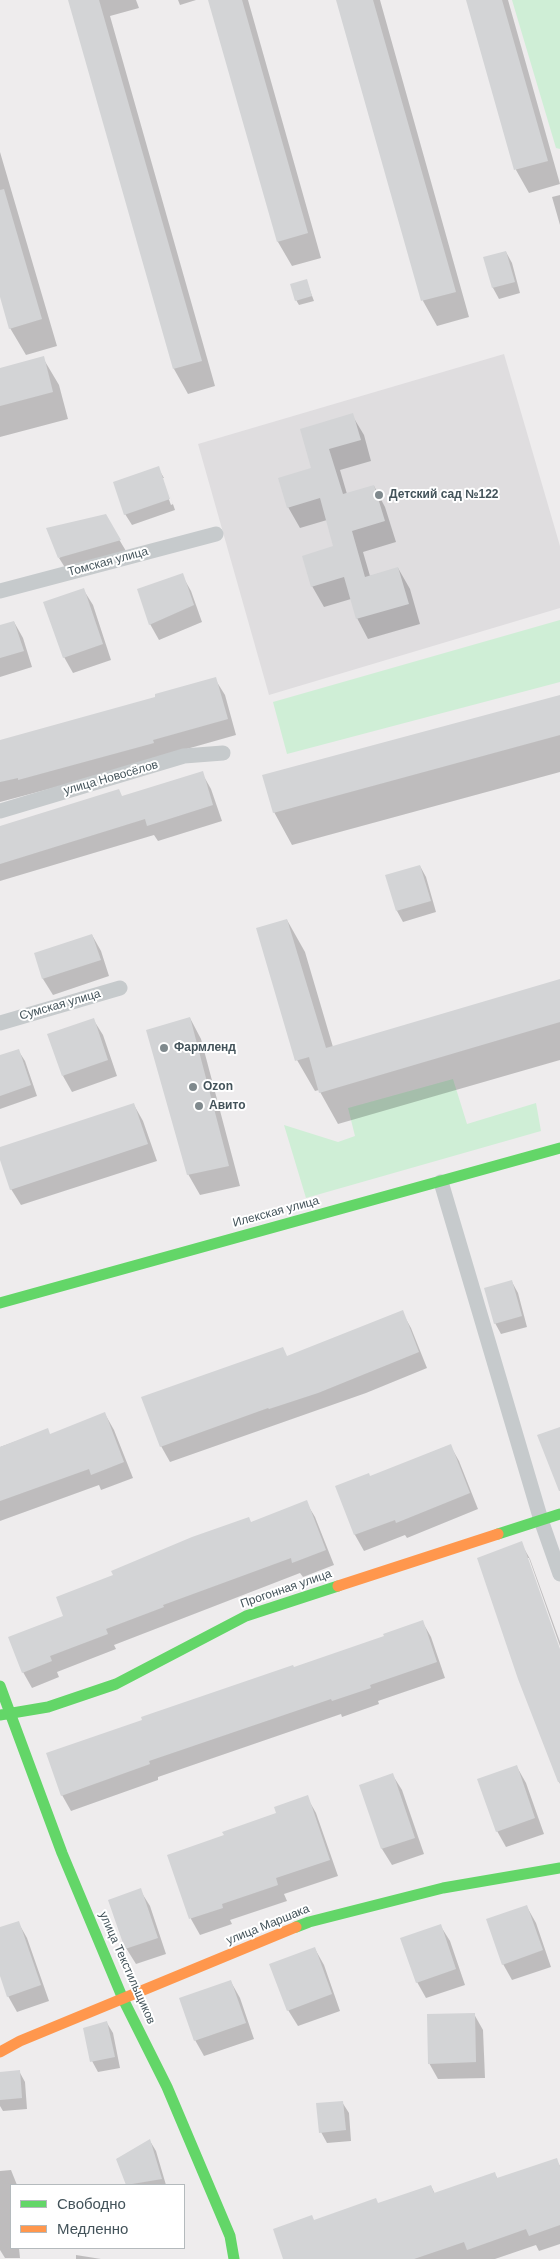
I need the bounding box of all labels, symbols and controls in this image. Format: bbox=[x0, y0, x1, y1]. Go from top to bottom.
place label: Детский сад №122 bbox=[389, 488, 499, 502]
marker: Детский сад №122 bbox=[373, 489, 385, 501]
street label: Томская улица bbox=[66, 544, 150, 580]
street label: улица Новосёлов bbox=[62, 758, 160, 798]
street label: Сумская улица bbox=[18, 987, 102, 1023]
place label: Фармленд bbox=[174, 1041, 236, 1055]
marker: Фармленд bbox=[158, 1042, 170, 1054]
place label: Ozon bbox=[203, 1080, 233, 1094]
marker: Ozon bbox=[187, 1081, 199, 1093]
place label: Авито bbox=[209, 1099, 245, 1113]
marker: Авито bbox=[193, 1100, 205, 1112]
street label: Илекская улица bbox=[231, 1194, 321, 1230]
street label: Прогонная улица bbox=[239, 1567, 333, 1611]
street label: улица Маршака bbox=[224, 1902, 312, 1948]
street label: улица Текстильщиков bbox=[96, 1910, 158, 2026]
legend bbox=[10, 2184, 185, 2249]
text: Свободно bbox=[57, 2195, 126, 2212]
text: Медленно bbox=[57, 2220, 128, 2237]

